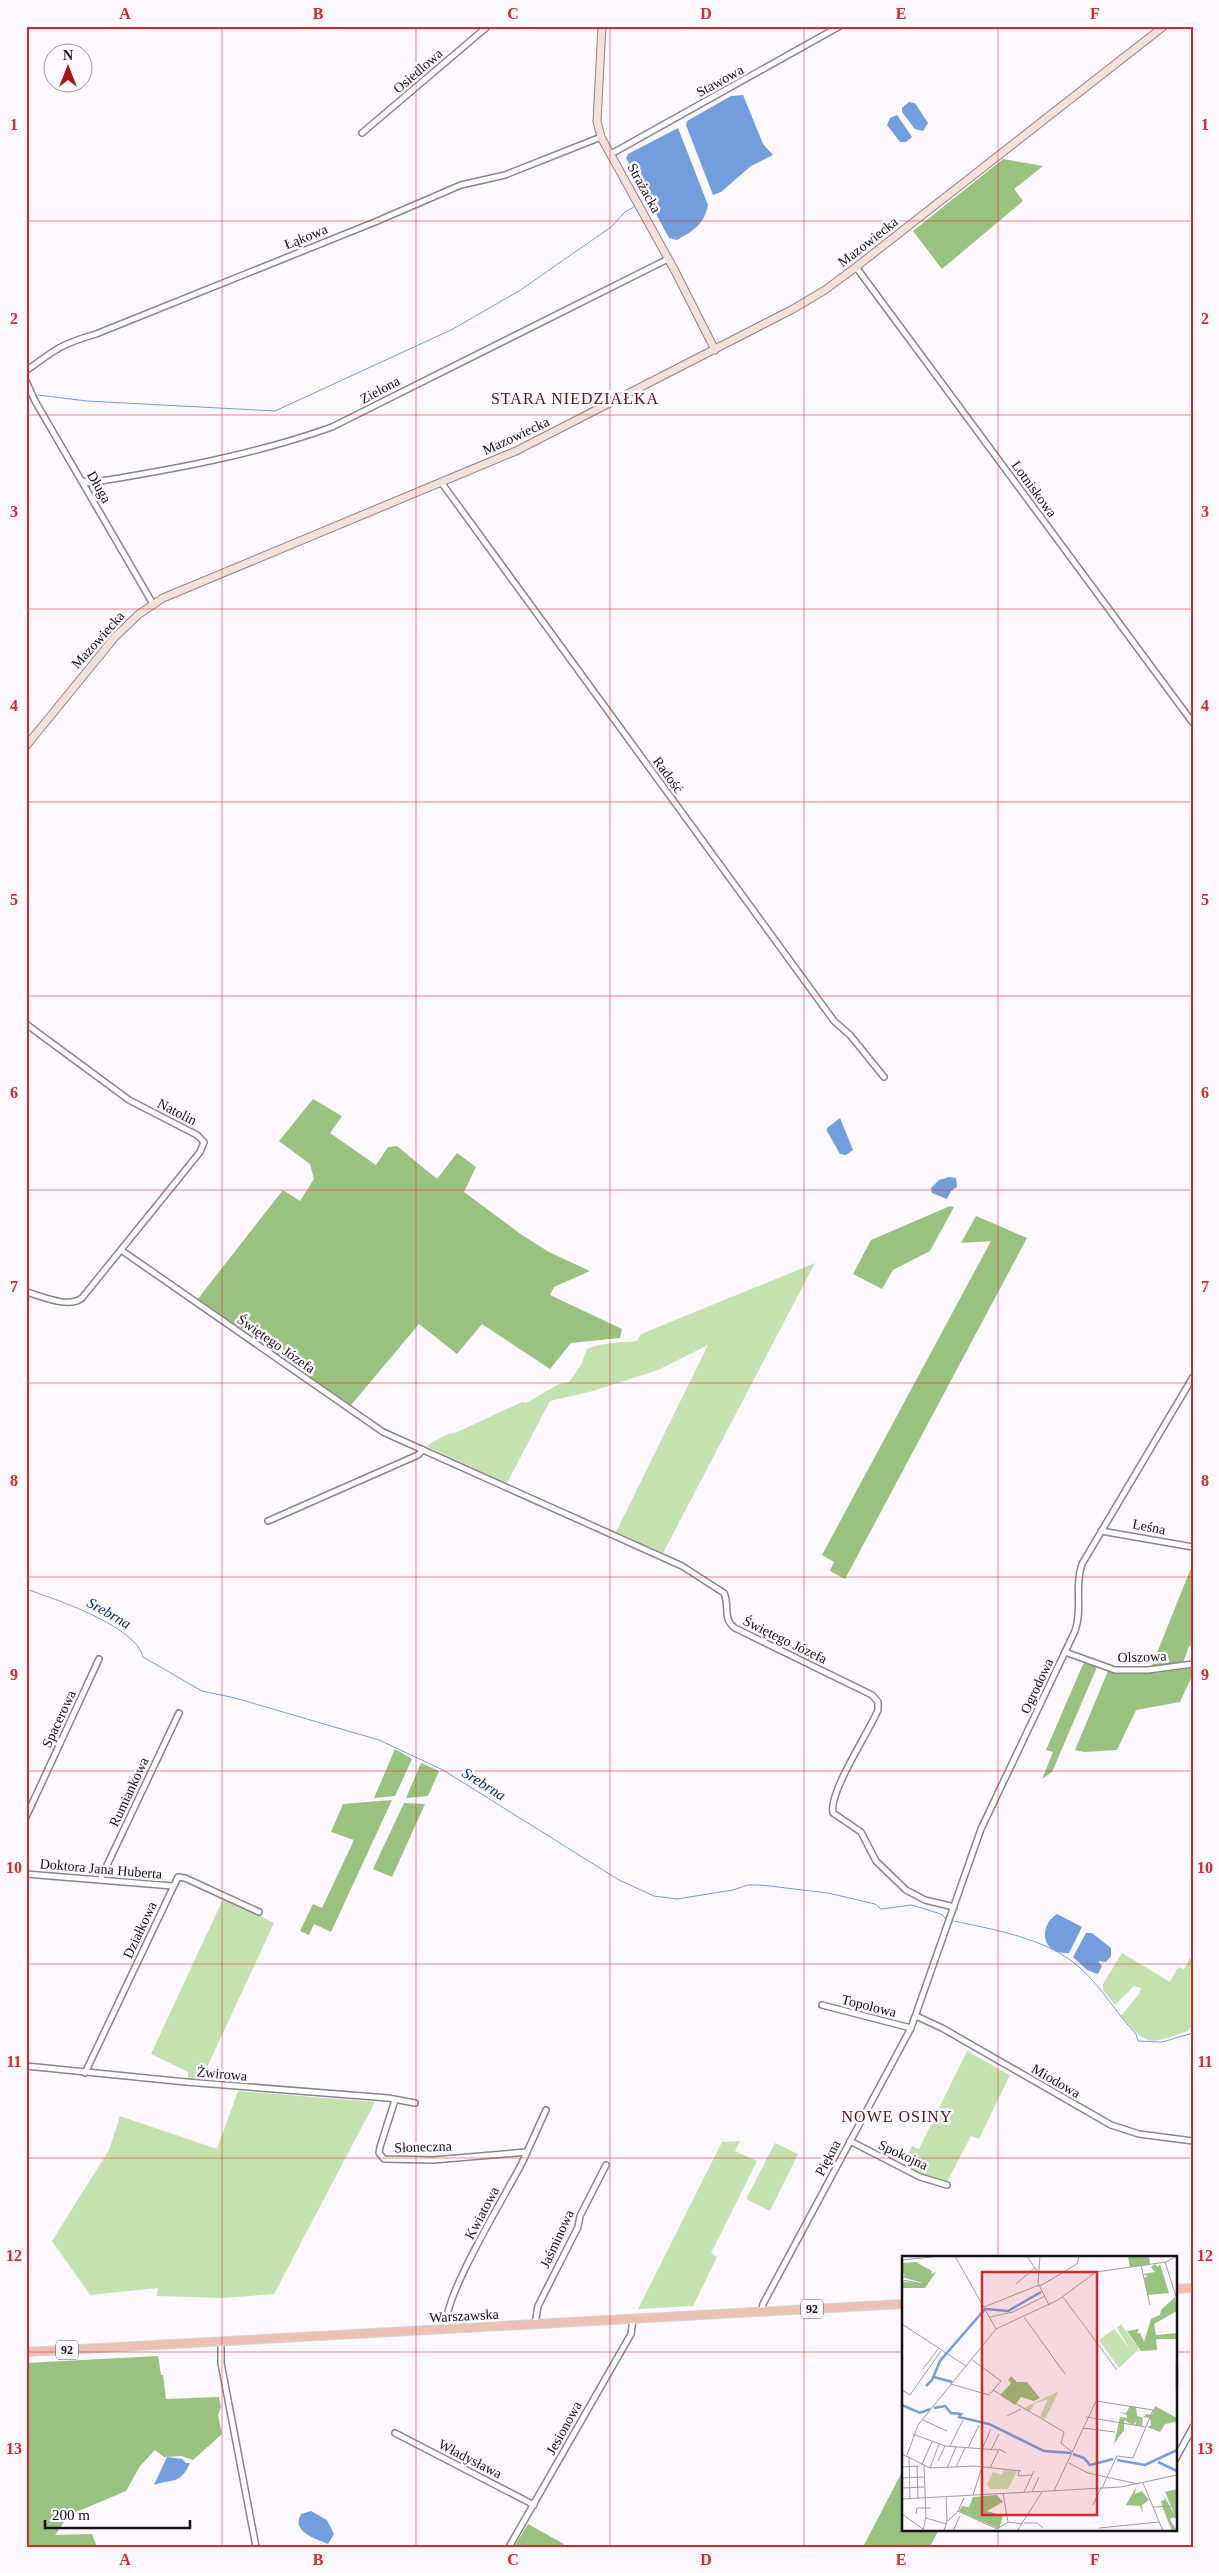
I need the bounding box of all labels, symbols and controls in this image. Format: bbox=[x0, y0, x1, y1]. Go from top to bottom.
text: A bbox=[119, 5, 131, 22]
text: B bbox=[313, 5, 324, 22]
text: C bbox=[507, 5, 519, 22]
text: D bbox=[700, 5, 712, 22]
text: E bbox=[896, 5, 906, 22]
text: F bbox=[1090, 5, 1100, 22]
north arrow bbox=[42, 42, 92, 92]
street label: Osiedlowa bbox=[390, 45, 446, 96]
text: N bbox=[63, 48, 73, 63]
street label: Stawowa bbox=[694, 62, 747, 100]
text: 1 bbox=[10, 116, 18, 133]
text: 1 bbox=[1201, 116, 1209, 133]
street label: Strażacka bbox=[624, 161, 664, 216]
street label: Mazowiecka bbox=[835, 214, 901, 270]
street label: Łąkowa bbox=[282, 221, 330, 252]
text: 2 bbox=[10, 310, 18, 327]
text: 2 bbox=[1201, 310, 1209, 327]
street label: Zielona bbox=[358, 373, 403, 407]
district label: STARA NIEDZIAŁKA bbox=[491, 390, 659, 407]
street label: Mazowiecka bbox=[480, 414, 552, 458]
street label: Lotniskowa bbox=[1009, 458, 1060, 521]
street label: Długa bbox=[84, 468, 114, 506]
text: 3 bbox=[10, 503, 18, 520]
text: 3 bbox=[1201, 503, 1209, 520]
street label: Mazowiecka bbox=[68, 608, 128, 672]
text: 4 bbox=[10, 697, 18, 714]
text: 4 bbox=[1201, 697, 1209, 714]
street label: Radość bbox=[650, 754, 686, 796]
text: 5 bbox=[10, 891, 18, 908]
text: 5 bbox=[1201, 891, 1209, 908]
text: 6 bbox=[10, 1084, 18, 1101]
text: 6 bbox=[1201, 1084, 1209, 1101]
street label: Natolin bbox=[155, 1096, 199, 1128]
text: 7 bbox=[10, 1278, 18, 1295]
text: 7 bbox=[1201, 1278, 1209, 1295]
street label: Świętego Józefa bbox=[234, 1311, 319, 1377]
text: 8 bbox=[10, 1472, 18, 1489]
text: 8 bbox=[1201, 1472, 1209, 1489]
street label: Leśna bbox=[1131, 1516, 1168, 1538]
water label: Srebrna bbox=[84, 1594, 134, 1632]
street label: Świętego Józefa bbox=[741, 1612, 830, 1667]
street label: Olszowa bbox=[1117, 1649, 1168, 1665]
street label: Ogrodowa bbox=[1018, 1655, 1057, 1716]
text: 9 bbox=[10, 1666, 18, 1683]
text: 9 bbox=[1201, 1666, 1209, 1683]
street label: Spacerowa bbox=[39, 1687, 79, 1750]
street label: Rumiankowa bbox=[106, 1754, 152, 1829]
water label: Srebrna bbox=[460, 1765, 508, 1803]
street label: Doktora Jana Huberta bbox=[39, 1856, 164, 1882]
text: 10 bbox=[6, 1859, 22, 1876]
text: 10 bbox=[1197, 1859, 1213, 1876]
street label: Działkowa bbox=[120, 1899, 160, 1961]
street label: Topolowa bbox=[840, 1992, 899, 2020]
text: 11 bbox=[6, 2053, 22, 2070]
text: 11 bbox=[1197, 2053, 1213, 2070]
street label: Miodowa bbox=[1029, 2061, 1084, 2101]
street label: Żwirowa bbox=[196, 2064, 249, 2084]
district label: NOWE OSINY bbox=[842, 2108, 952, 2125]
street label: Piękna bbox=[812, 2137, 844, 2178]
street label: Spokojna bbox=[876, 2137, 931, 2173]
street label: Słoneczna bbox=[394, 2138, 453, 2155]
street label: Kwiatowa bbox=[462, 2183, 502, 2242]
street label: Jaśminowa bbox=[537, 2207, 577, 2270]
text: 12 bbox=[6, 2247, 22, 2264]
text: 12 bbox=[1197, 2247, 1213, 2264]
inset map bbox=[902, 2256, 1176, 2530]
road number: 92 bbox=[801, 2300, 823, 2318]
street label: Warszawska bbox=[429, 2307, 500, 2325]
road number: 92 bbox=[56, 2340, 78, 2360]
street label: Jesionowa bbox=[543, 2398, 585, 2457]
street label: Władysława bbox=[436, 2437, 505, 2482]
text: 13 bbox=[6, 2440, 22, 2457]
text: 13 bbox=[1197, 2440, 1213, 2457]
scale bar bbox=[45, 2498, 190, 2530]
text: 200 m bbox=[52, 2507, 90, 2523]
text: A bbox=[119, 2551, 131, 2568]
text: B bbox=[313, 2551, 324, 2568]
text: C bbox=[507, 2551, 519, 2568]
text: D bbox=[700, 2551, 712, 2568]
text: E bbox=[896, 2551, 906, 2568]
text: F bbox=[1090, 2551, 1100, 2568]

